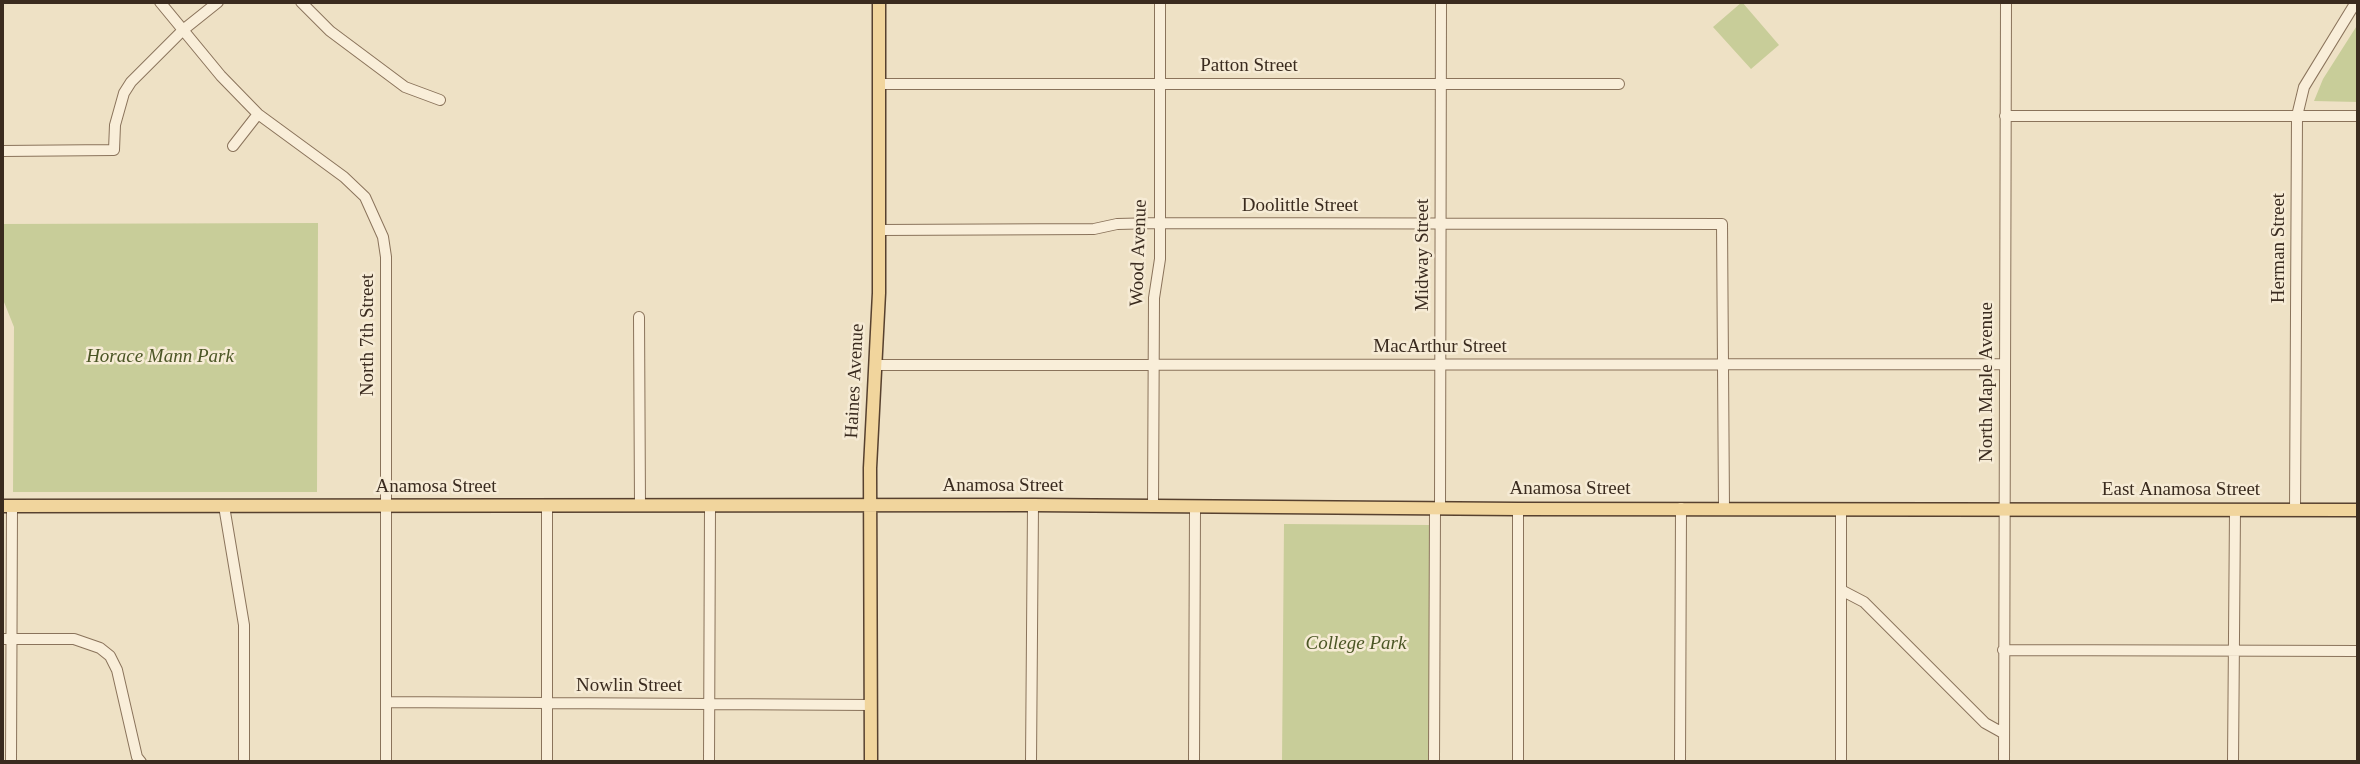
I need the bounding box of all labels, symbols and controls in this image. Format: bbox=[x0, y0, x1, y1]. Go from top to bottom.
street label: Patton Street bbox=[1200, 55, 1298, 77]
street label: Herman Street bbox=[2268, 193, 2290, 303]
street label: Doolittle Street bbox=[1242, 195, 1358, 217]
street label: Wood Avenue bbox=[1126, 199, 1152, 307]
street label: Midway Street bbox=[1412, 199, 1434, 311]
street label: North 7th Street bbox=[357, 274, 379, 396]
street label: North Maple Avenue bbox=[1976, 302, 1998, 462]
street label: Haines Avenue bbox=[841, 323, 869, 439]
street label: MacArthur Street bbox=[1373, 336, 1507, 358]
park label: Horace Mann Park bbox=[86, 346, 234, 368]
street label: Anamosa Street bbox=[943, 475, 1063, 497]
street label: Anamosa Street bbox=[376, 476, 496, 498]
street label: Anamosa Street bbox=[1510, 478, 1630, 500]
street label: East Anamosa Street bbox=[2102, 479, 2260, 501]
park label: College Park bbox=[1306, 633, 1406, 655]
street label: Nowlin Street bbox=[576, 675, 682, 697]

